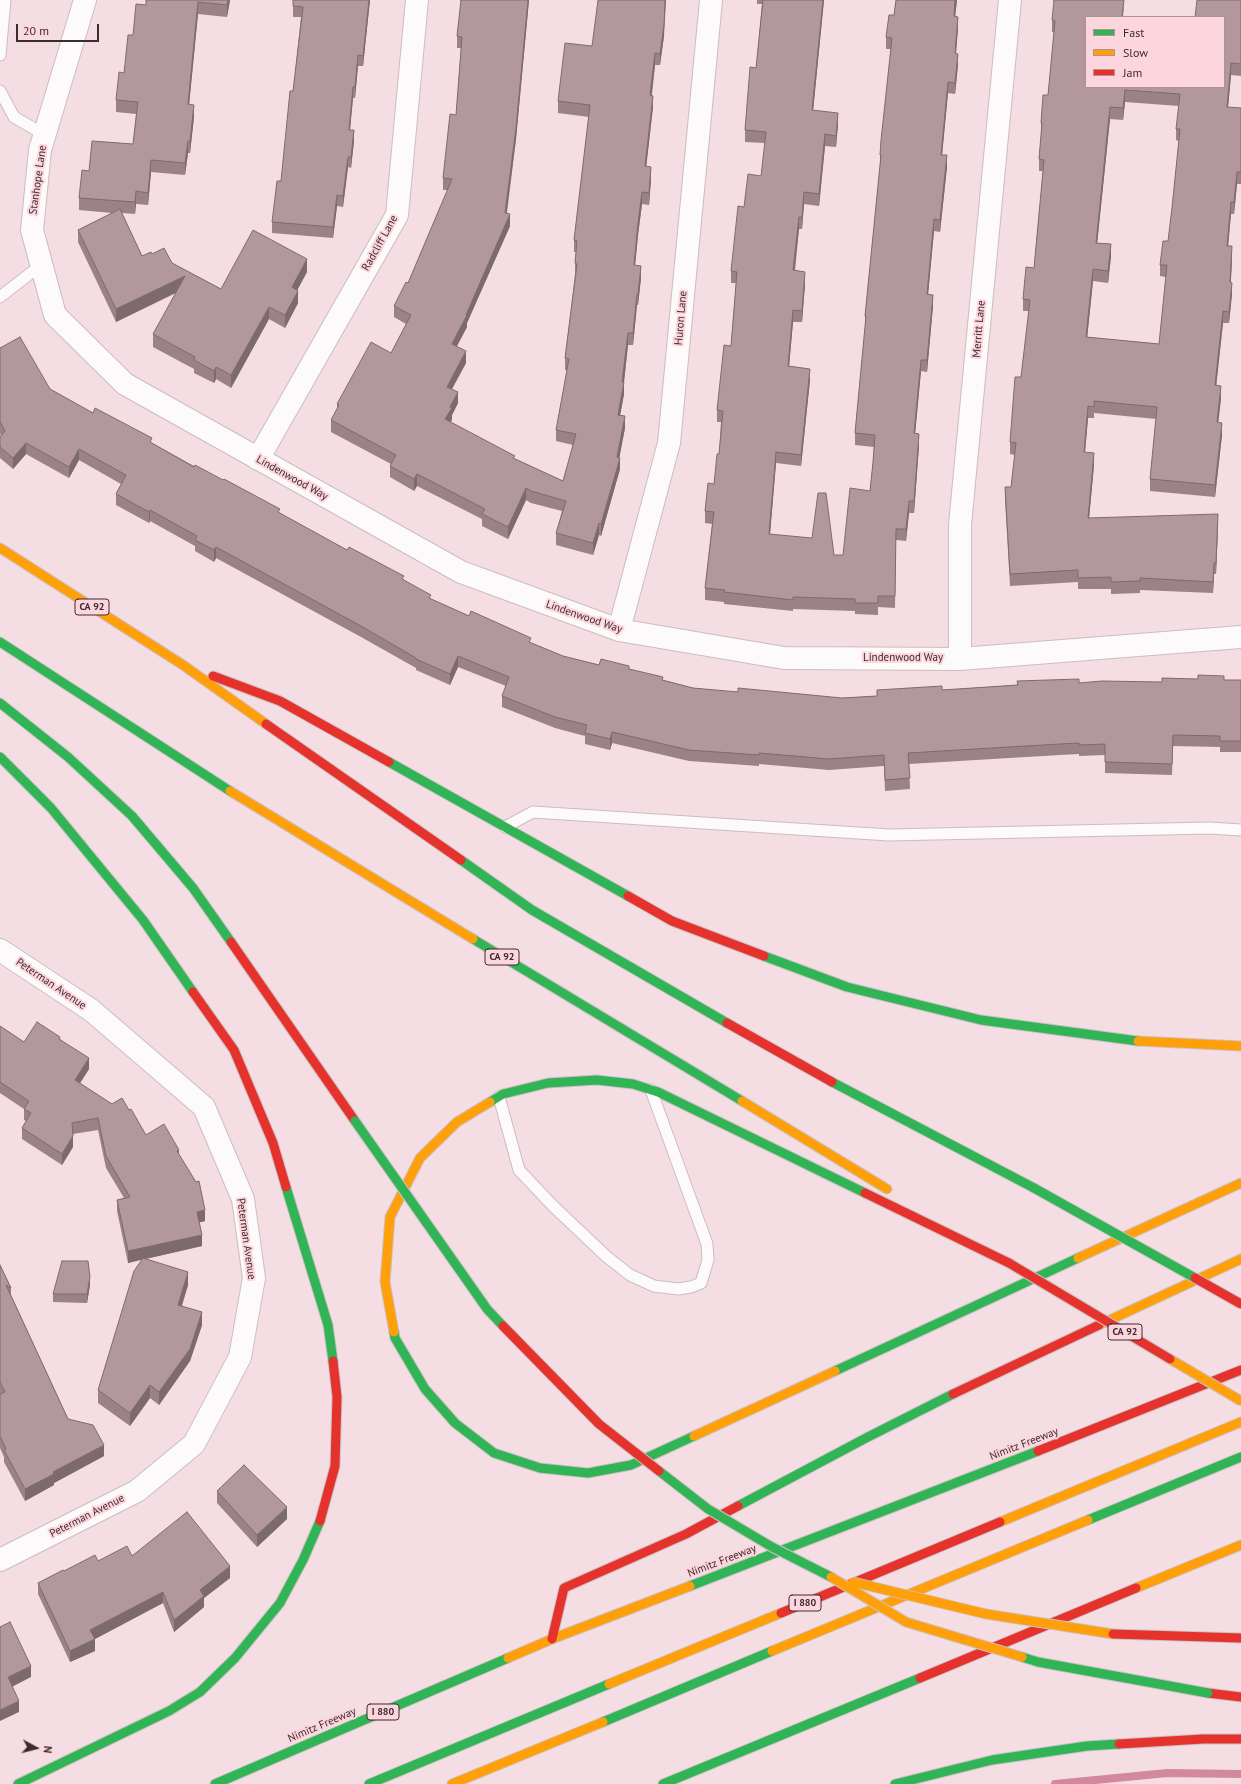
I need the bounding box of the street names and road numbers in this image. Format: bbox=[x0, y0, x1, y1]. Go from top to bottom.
street label: Stanhope Lane bbox=[27, 144, 49, 216]
street label: Radcliff Lane bbox=[359, 213, 401, 273]
street label: Huron Lane bbox=[672, 290, 690, 346]
street label: Merritt Lane bbox=[970, 300, 988, 358]
street label: Lindenwood Way bbox=[254, 453, 330, 503]
street label: Lindenwood Way bbox=[544, 598, 624, 636]
road number: CA 92 bbox=[75, 599, 109, 615]
street label: Lindenwood Way bbox=[863, 651, 943, 665]
road number: CA 92 bbox=[485, 949, 519, 965]
street label: Peterman Avenue bbox=[13, 956, 89, 1012]
street label: Peterman Avenue bbox=[234, 1197, 258, 1281]
road number: CA 92 bbox=[1108, 1324, 1142, 1340]
street label: Nimitz Freeway bbox=[988, 1425, 1060, 1463]
street label: Peterman Avenue bbox=[47, 1492, 127, 1540]
street label: Nimitz Freeway bbox=[686, 1542, 758, 1580]
road number: I 880 bbox=[789, 1595, 821, 1611]
road number: I 880 bbox=[367, 1704, 399, 1720]
street label: Nimitz Freeway bbox=[286, 1705, 358, 1745]

